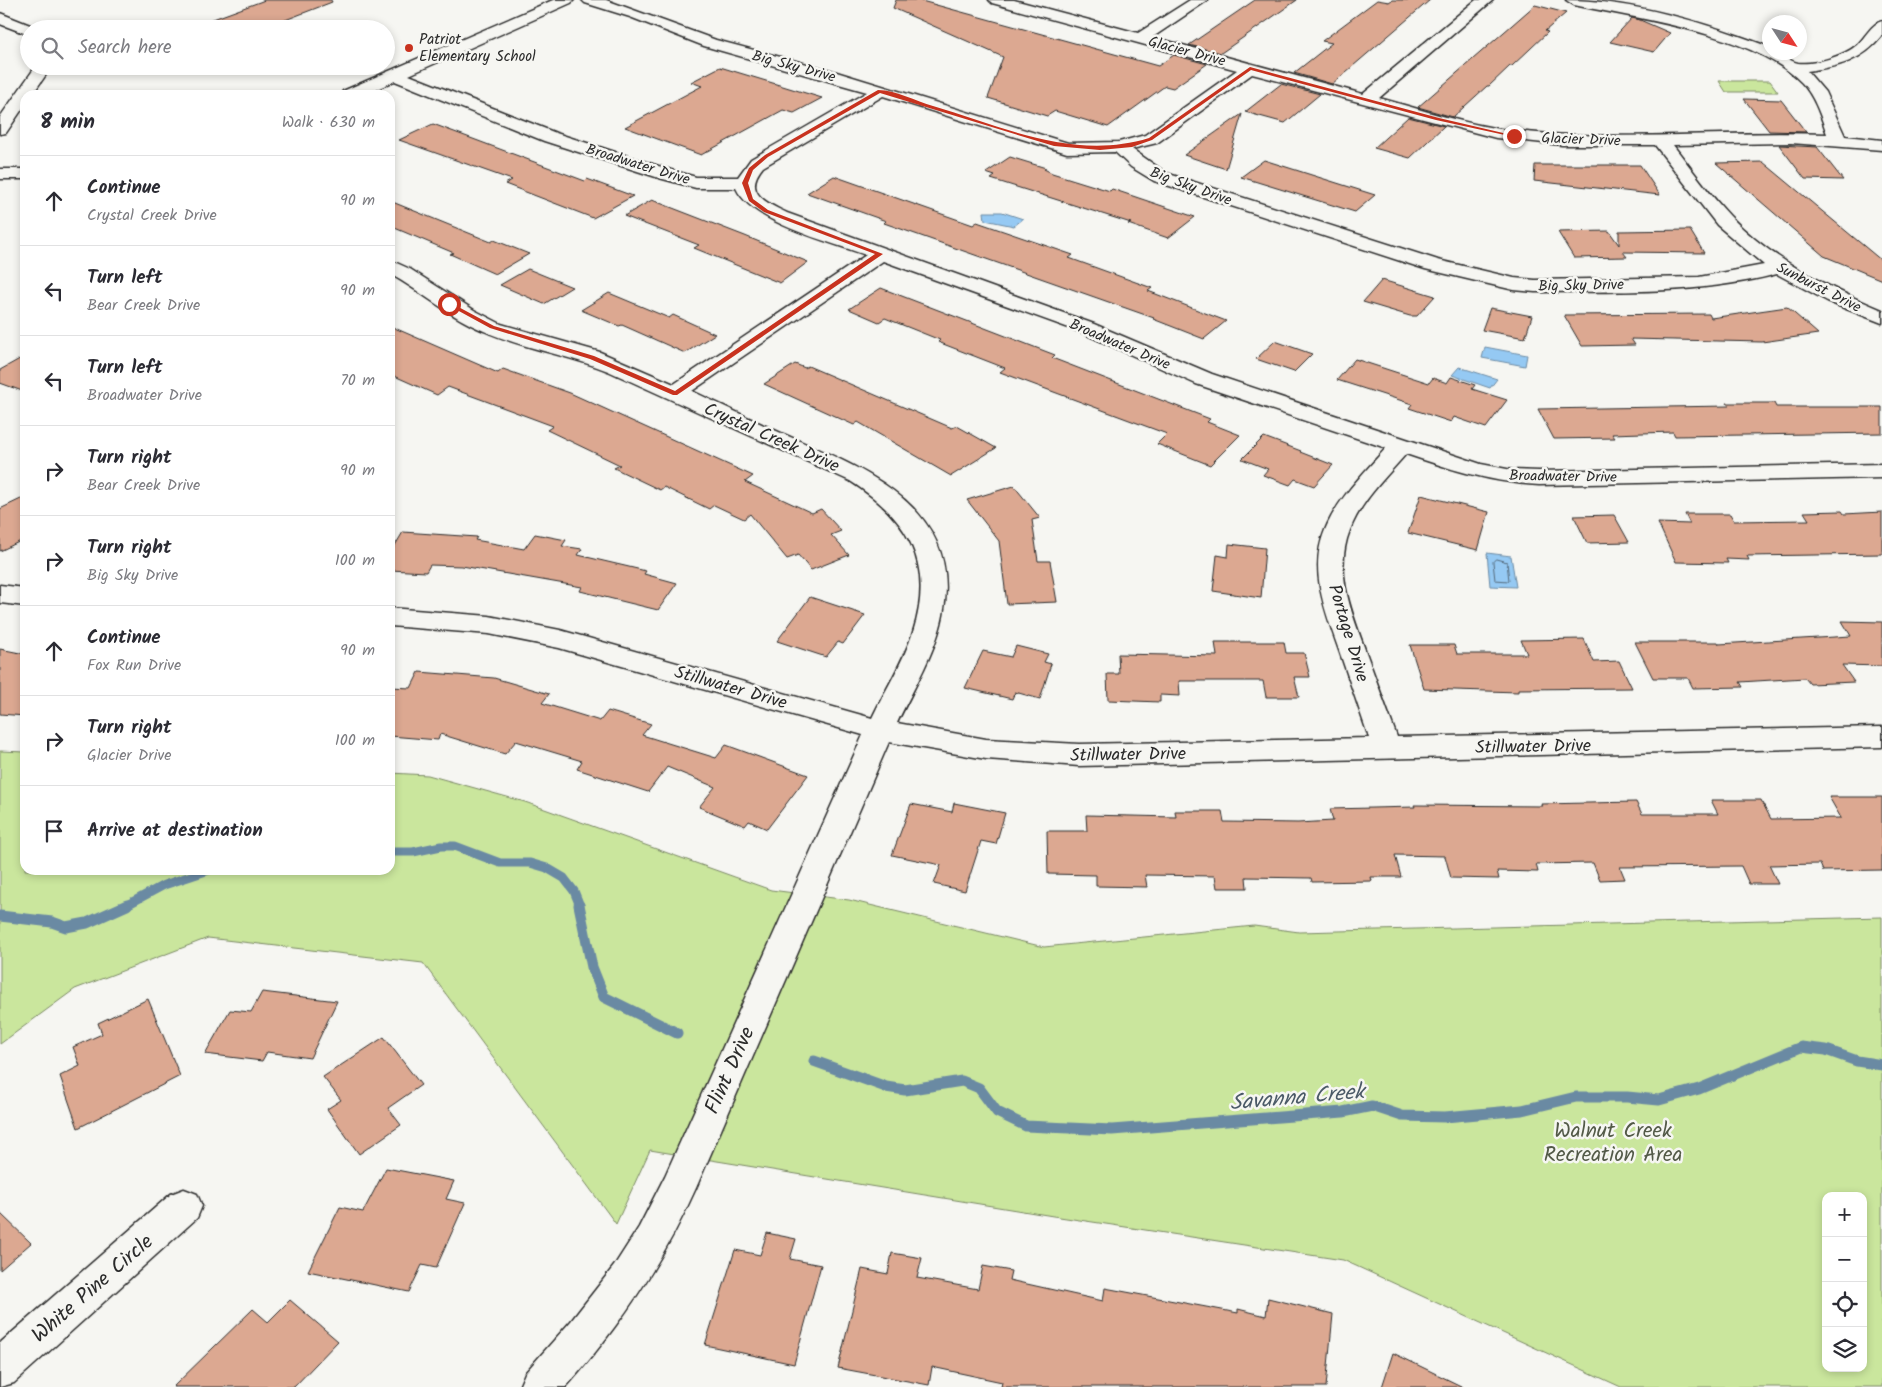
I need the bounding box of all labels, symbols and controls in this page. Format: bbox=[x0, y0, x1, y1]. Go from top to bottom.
north arrow bbox=[1762, 15, 1807, 60]
search box bbox=[20, 20, 395, 75]
place label: Patriot Elementary School bbox=[419, 28, 536, 69]
street label: Glacier Drive bbox=[1145, 30, 1228, 74]
text: Search here bbox=[78, 33, 172, 63]
icon: search bbox=[38, 34, 66, 62]
marker: Patriot Elementary School bbox=[403, 42, 415, 54]
street label: Big Sky Drive bbox=[749, 44, 838, 90]
text: 8 min bbox=[40, 106, 95, 139]
text: Walk · 630 m bbox=[282, 110, 375, 135]
route end bbox=[1503, 125, 1526, 148]
street label: Glacier Drive bbox=[1541, 127, 1621, 153]
street label: Broadwater Drive bbox=[583, 138, 693, 192]
street label: Big Sky Drive bbox=[1146, 161, 1235, 213]
text: Continue bbox=[87, 173, 160, 203]
icon: ahead bbox=[40, 187, 68, 215]
text: 90 m bbox=[340, 188, 375, 213]
text: Crystal Creek Drive bbox=[87, 203, 217, 228]
street label: Sunburst Drive bbox=[1772, 256, 1866, 320]
text: Turn left bbox=[87, 263, 162, 293]
street label: Big Sky Drive bbox=[1538, 273, 1624, 299]
icon: left bbox=[40, 277, 68, 305]
text: 90 m bbox=[340, 278, 375, 303]
text: Bear Creek Drive bbox=[87, 293, 200, 318]
route start bbox=[438, 293, 461, 316]
street label: Broadwater Drive bbox=[1065, 313, 1174, 377]
text: Turn left bbox=[87, 353, 162, 383]
icon: left bbox=[40, 367, 68, 395]
text: 70 m bbox=[340, 368, 375, 393]
text: Broadwater Drive bbox=[87, 383, 202, 408]
street label: Crystal Creek Drive bbox=[699, 395, 844, 481]
text: Turn right bbox=[87, 443, 172, 473]
icon: right bbox=[40, 457, 68, 485]
text: 90 m bbox=[340, 458, 375, 483]
street label: Broadwater Drive bbox=[1509, 464, 1617, 490]
text: Bear Creek Drive bbox=[87, 473, 200, 498]
text: Turn right bbox=[87, 533, 172, 563]
icon: right bbox=[40, 547, 68, 575]
text: 100 m bbox=[335, 548, 375, 573]
text: Big Sky Drive bbox=[87, 563, 178, 588]
street label: Portage Drive bbox=[1319, 581, 1376, 686]
text: Continue bbox=[87, 623, 160, 653]
icon: ahead bbox=[40, 637, 68, 665]
text: 90 m bbox=[340, 638, 375, 663]
text: Fox Run Drive bbox=[87, 653, 181, 678]
street label: Stillwater Drive bbox=[671, 659, 790, 718]
text: Turn right bbox=[87, 713, 172, 743]
icon: right bbox=[40, 727, 68, 755]
text: 100 m bbox=[335, 728, 375, 753]
street label: Stillwater Drive bbox=[1475, 732, 1591, 763]
street label: Stillwater Drive bbox=[1070, 740, 1186, 771]
text: Glacier Drive bbox=[87, 743, 171, 768]
text: Arrive at destination bbox=[87, 816, 263, 846]
icon: arrive bbox=[40, 817, 68, 845]
street label: Flint Drive bbox=[696, 1021, 765, 1120]
water label: Savanna Creek bbox=[1229, 1075, 1370, 1122]
park label: Walnut Creek Recreation Area bbox=[1544, 1115, 1682, 1172]
map controls bbox=[1822, 1192, 1867, 1372]
button: + bbox=[1822, 1192, 1867, 1237]
street label: White Pine Circle bbox=[25, 1226, 162, 1352]
button: − bbox=[1822, 1237, 1867, 1282]
button: locate bbox=[1822, 1282, 1867, 1327]
button: layers bbox=[1822, 1327, 1867, 1372]

